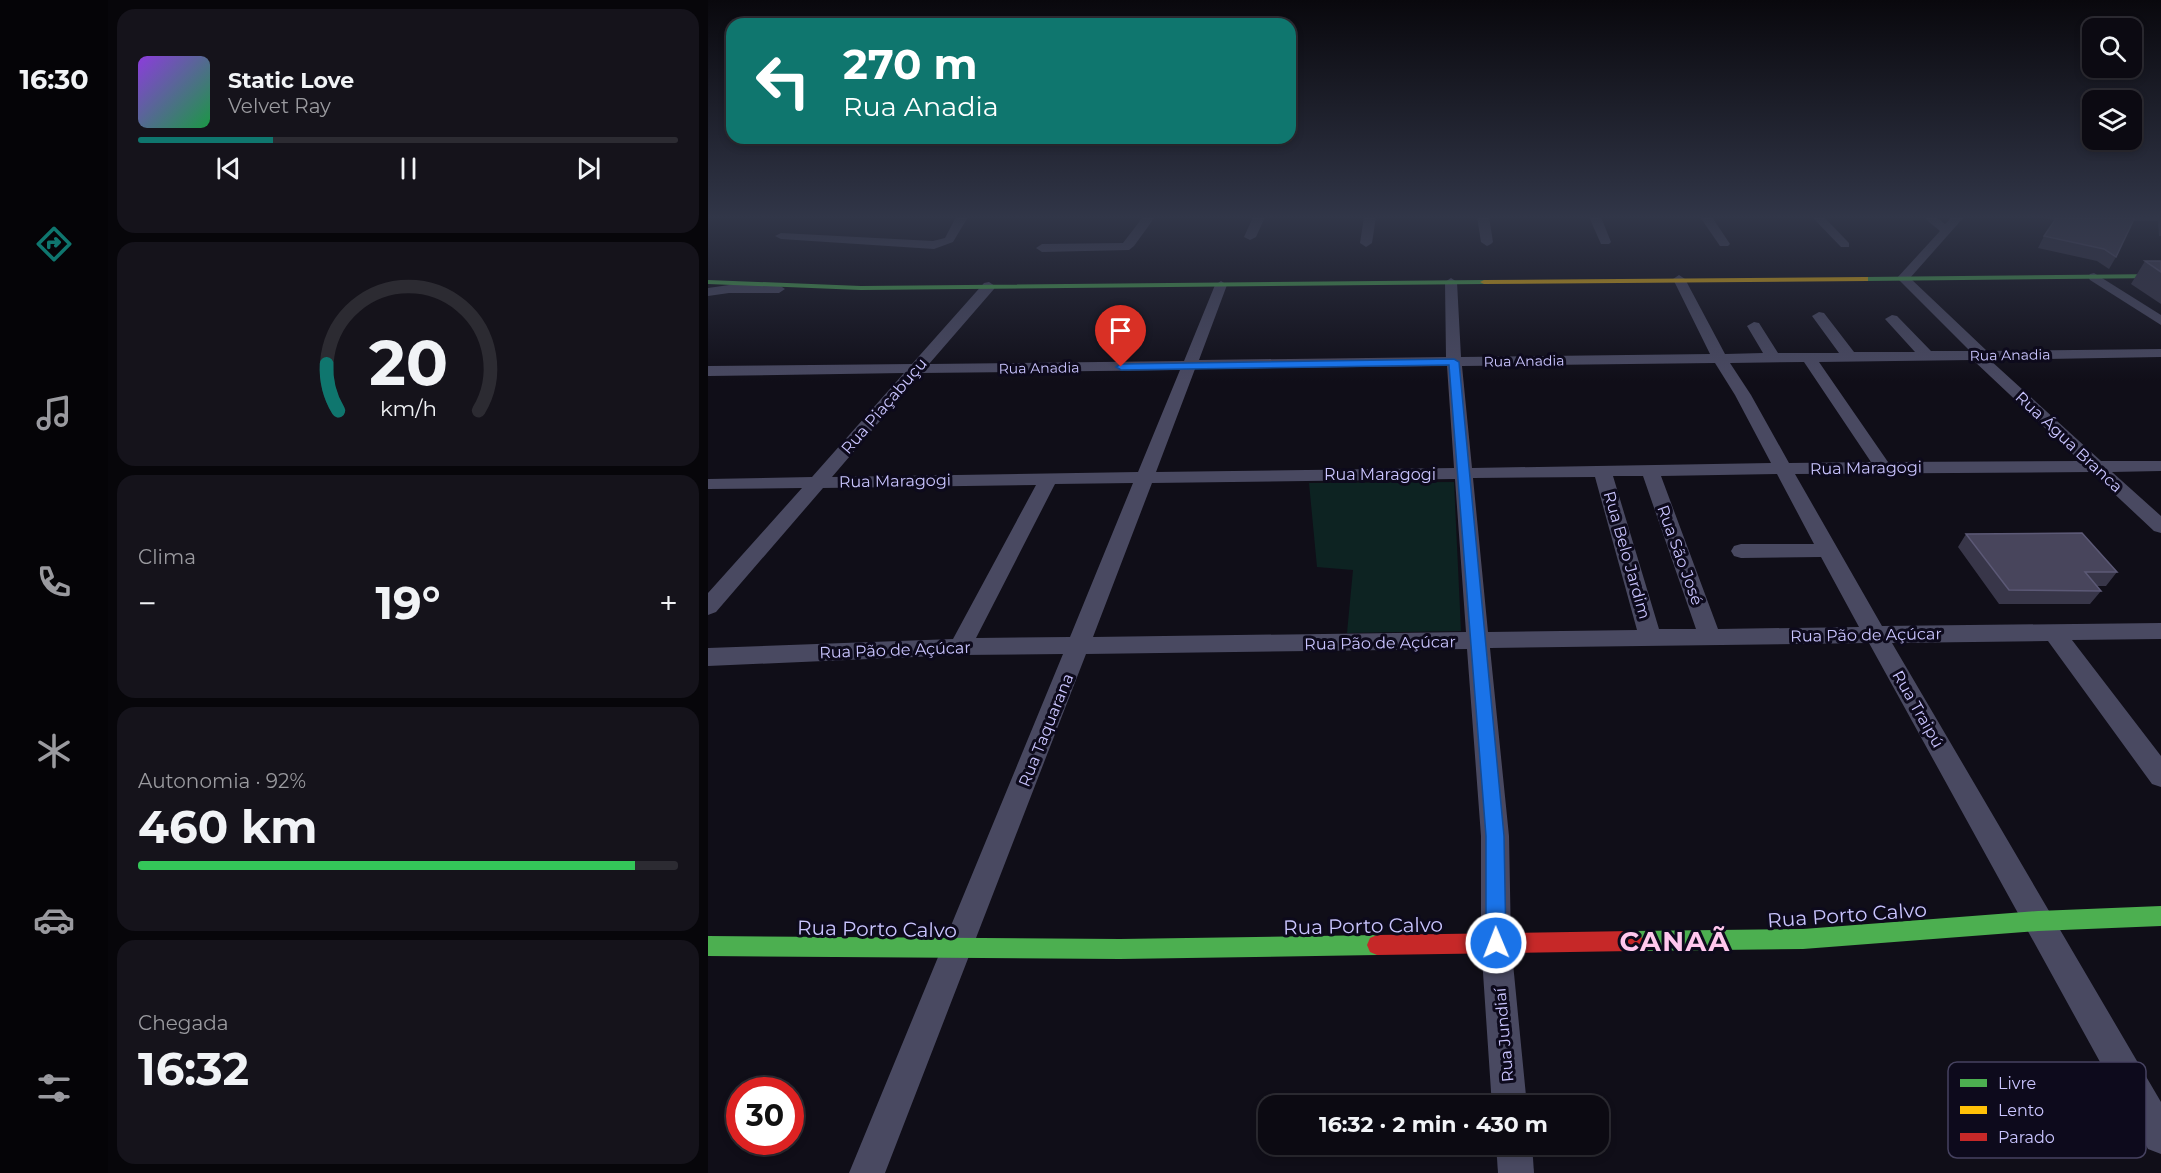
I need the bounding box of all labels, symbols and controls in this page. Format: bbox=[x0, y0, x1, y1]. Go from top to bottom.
map controls bbox=[2082, 18, 2142, 150]
button: search bbox=[2082, 18, 2142, 78]
text: 270 m bbox=[843, 38, 977, 90]
icon: left bbox=[744, 42, 822, 120]
text: 16:30 bbox=[19, 63, 89, 96]
text: Static Love bbox=[228, 67, 354, 94]
text: Rua Anadia bbox=[843, 90, 999, 123]
button: layers bbox=[2082, 90, 2142, 150]
text: Velvet Ray bbox=[228, 94, 331, 118]
icon: previous bbox=[212, 152, 245, 185]
icon: pause bbox=[392, 152, 425, 185]
icon: next bbox=[572, 152, 605, 185]
icon: directions bbox=[33, 223, 75, 265]
pin bbox=[1095, 305, 1146, 367]
icon: arrive bbox=[1104, 314, 1137, 347]
text: 20 bbox=[368, 325, 448, 401]
street label: Rua Anadia bbox=[1969, 345, 2051, 365]
street label: Rua Anadia bbox=[1483, 351, 1565, 371]
street label: Rua Piaçabuçu bbox=[837, 354, 931, 458]
street label: Rua Anadia bbox=[998, 358, 1080, 378]
street label: Rua Água Branca bbox=[2012, 388, 2126, 496]
icon: music bbox=[33, 392, 75, 434]
text: km/h bbox=[379, 395, 437, 421]
street label: Rua Maragogi bbox=[1810, 458, 1922, 478]
street label: Rua Maragogi bbox=[1324, 465, 1436, 484]
street label: Rua Maragogi bbox=[839, 471, 951, 491]
street label: Rua Belo Jardim bbox=[1600, 489, 1654, 621]
street label: Rua São José bbox=[1653, 502, 1707, 608]
text: Clima bbox=[138, 545, 196, 569]
icon: phone bbox=[33, 561, 75, 603]
text: 19° bbox=[375, 575, 441, 630]
text: − bbox=[138, 583, 157, 623]
text: + bbox=[659, 583, 678, 623]
street label: Rua Pão de Açúcar bbox=[1790, 624, 1942, 646]
street label: Rua Pão de Açúcar bbox=[1304, 632, 1456, 654]
street label: Rua Pão de Açúcar bbox=[819, 638, 971, 662]
street label: Rua Traipú bbox=[1888, 667, 1948, 751]
street label: Rua Taquarana bbox=[1015, 671, 1077, 789]
icon: climate bbox=[33, 730, 75, 772]
text: Autonomia · 92% bbox=[138, 769, 306, 793]
text: 460 km bbox=[138, 799, 317, 854]
street label: Rua Porto Calvo bbox=[1766, 897, 1928, 933]
icon: car bbox=[33, 899, 75, 941]
position arrow bbox=[1464, 911, 1528, 975]
street label: Rua Porto Calvo bbox=[1283, 913, 1443, 939]
street label: Rua Porto Calvo bbox=[797, 916, 957, 942]
district label: CANAÃ bbox=[1619, 925, 1731, 958]
street label: Rua Jundiaí bbox=[1490, 986, 1518, 1083]
text: Chegada bbox=[138, 1011, 229, 1035]
text: 16:32 bbox=[138, 1041, 249, 1096]
legend bbox=[1948, 1062, 2146, 1158]
icon: filters bbox=[33, 1067, 75, 1109]
text: Livre bbox=[1998, 1074, 2036, 1093]
speed limit sign: 30 bbox=[726, 1077, 804, 1155]
text: Lento bbox=[1998, 1101, 2044, 1120]
text: 16:32 · 2 min · 430 m bbox=[1319, 1111, 1548, 1138]
text: Parado bbox=[1998, 1128, 2055, 1147]

